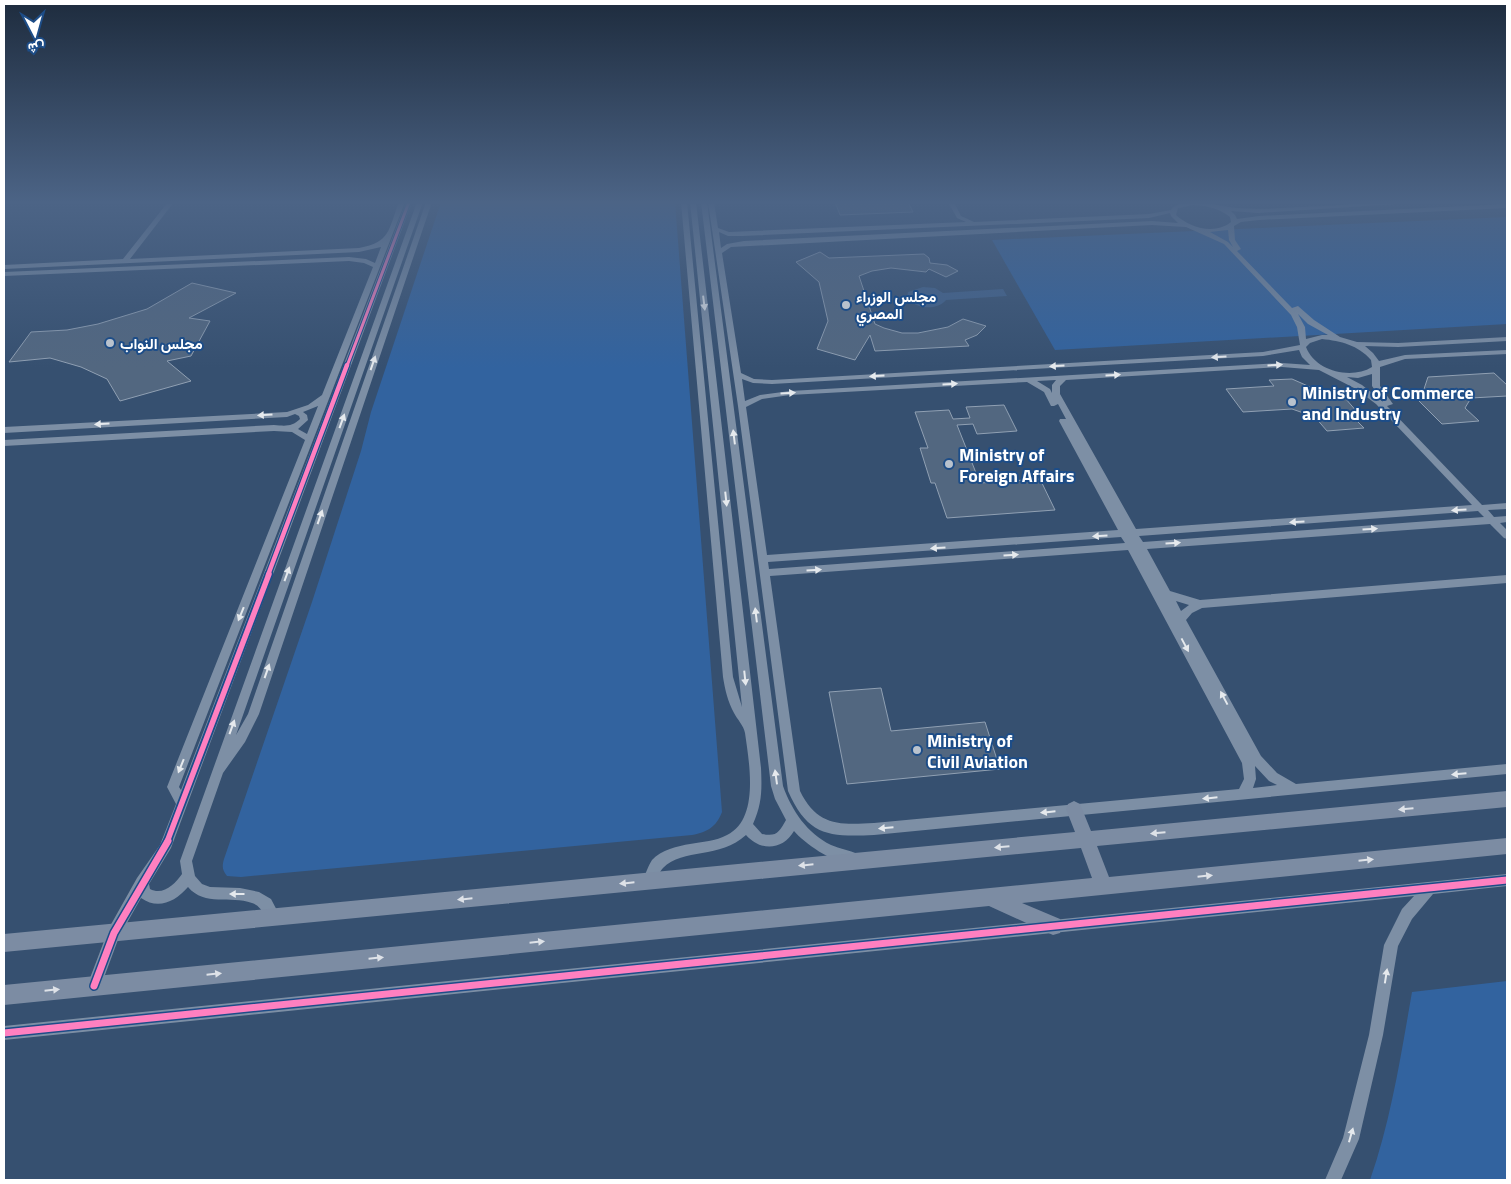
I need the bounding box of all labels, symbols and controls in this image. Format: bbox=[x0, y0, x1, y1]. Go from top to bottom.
north arrow bbox=[10, 10, 60, 60]
text: ش bbox=[27, 37, 46, 60]
place label: مجلس الوزراء المصري bbox=[856, 285, 936, 327]
one-way arrow bbox=[700, 295, 708, 311]
marker: مجلس الوزراء المصري bbox=[840, 299, 852, 311]
place label: مجلس النواب bbox=[120, 332, 203, 355]
marker: مجلس النواب bbox=[104, 337, 116, 349]
one-way arrow bbox=[1211, 353, 1227, 361]
one-way arrow bbox=[369, 355, 377, 370]
one-way arrow bbox=[1267, 361, 1283, 369]
one-way arrow bbox=[1048, 362, 1064, 370]
one-way arrow bbox=[1105, 370, 1121, 378]
one-way arrow bbox=[869, 373, 885, 381]
place label: Ministry of Commerce and Industry bbox=[1302, 379, 1474, 427]
one-way arrow bbox=[943, 380, 959, 388]
one-way arrow bbox=[780, 389, 796, 397]
marker: Ministry of Commerce and Industry bbox=[1286, 396, 1298, 408]
one-way arrow bbox=[256, 412, 272, 420]
one-way arrow bbox=[338, 413, 346, 428]
one-way arrow bbox=[94, 420, 110, 428]
one-way arrow bbox=[730, 428, 738, 444]
place label: Ministry of Foreign Affairs bbox=[959, 441, 1074, 489]
marker: Ministry of Foreign Affairs bbox=[943, 458, 955, 470]
one-way arrow bbox=[722, 492, 730, 508]
one-way arrow bbox=[1450, 506, 1466, 514]
one-way arrow bbox=[316, 509, 324, 524]
one-way arrow bbox=[1288, 518, 1304, 526]
one-way arrow bbox=[1362, 525, 1378, 533]
one-way arrow bbox=[1091, 532, 1107, 540]
one-way arrow bbox=[1165, 539, 1181, 547]
one-way arrow bbox=[929, 544, 945, 552]
one-way arrow bbox=[1003, 551, 1019, 559]
one-way arrow bbox=[806, 565, 822, 573]
one-way arrow bbox=[284, 566, 291, 581]
one-way arrow bbox=[237, 607, 244, 622]
one-way arrow bbox=[752, 607, 760, 623]
one-way arrow bbox=[1181, 638, 1189, 653]
one-way arrow bbox=[264, 663, 271, 678]
one-way arrow bbox=[741, 671, 749, 687]
one-way arrow bbox=[1220, 691, 1228, 705]
one-way arrow bbox=[229, 719, 236, 734]
place label: Ministry of Civil Aviation bbox=[927, 727, 1028, 775]
marker: Ministry of Civil Aviation bbox=[911, 744, 923, 756]
one-way arrow bbox=[177, 758, 184, 773]
one-way arrow bbox=[772, 768, 780, 784]
one-way arrow bbox=[1450, 770, 1466, 778]
one-way arrow bbox=[1202, 794, 1218, 802]
one-way arrow bbox=[1398, 805, 1414, 813]
one-way arrow bbox=[1040, 808, 1056, 816]
one-way arrow bbox=[878, 824, 894, 832]
one-way arrow bbox=[1149, 829, 1165, 837]
one-way arrow bbox=[994, 843, 1010, 851]
one-way arrow bbox=[1359, 856, 1375, 864]
one-way arrow bbox=[797, 861, 813, 869]
one-way arrow bbox=[1197, 872, 1213, 880]
one-way arrow bbox=[618, 879, 634, 887]
one-way arrow bbox=[228, 890, 244, 898]
one-way arrow bbox=[457, 895, 473, 903]
one-way arrow bbox=[530, 938, 546, 946]
one-way arrow bbox=[368, 954, 384, 962]
one-way arrow bbox=[1382, 968, 1390, 984]
one-way arrow bbox=[206, 970, 222, 978]
one-way arrow bbox=[45, 986, 61, 994]
one-way arrow bbox=[1348, 1127, 1356, 1142]

